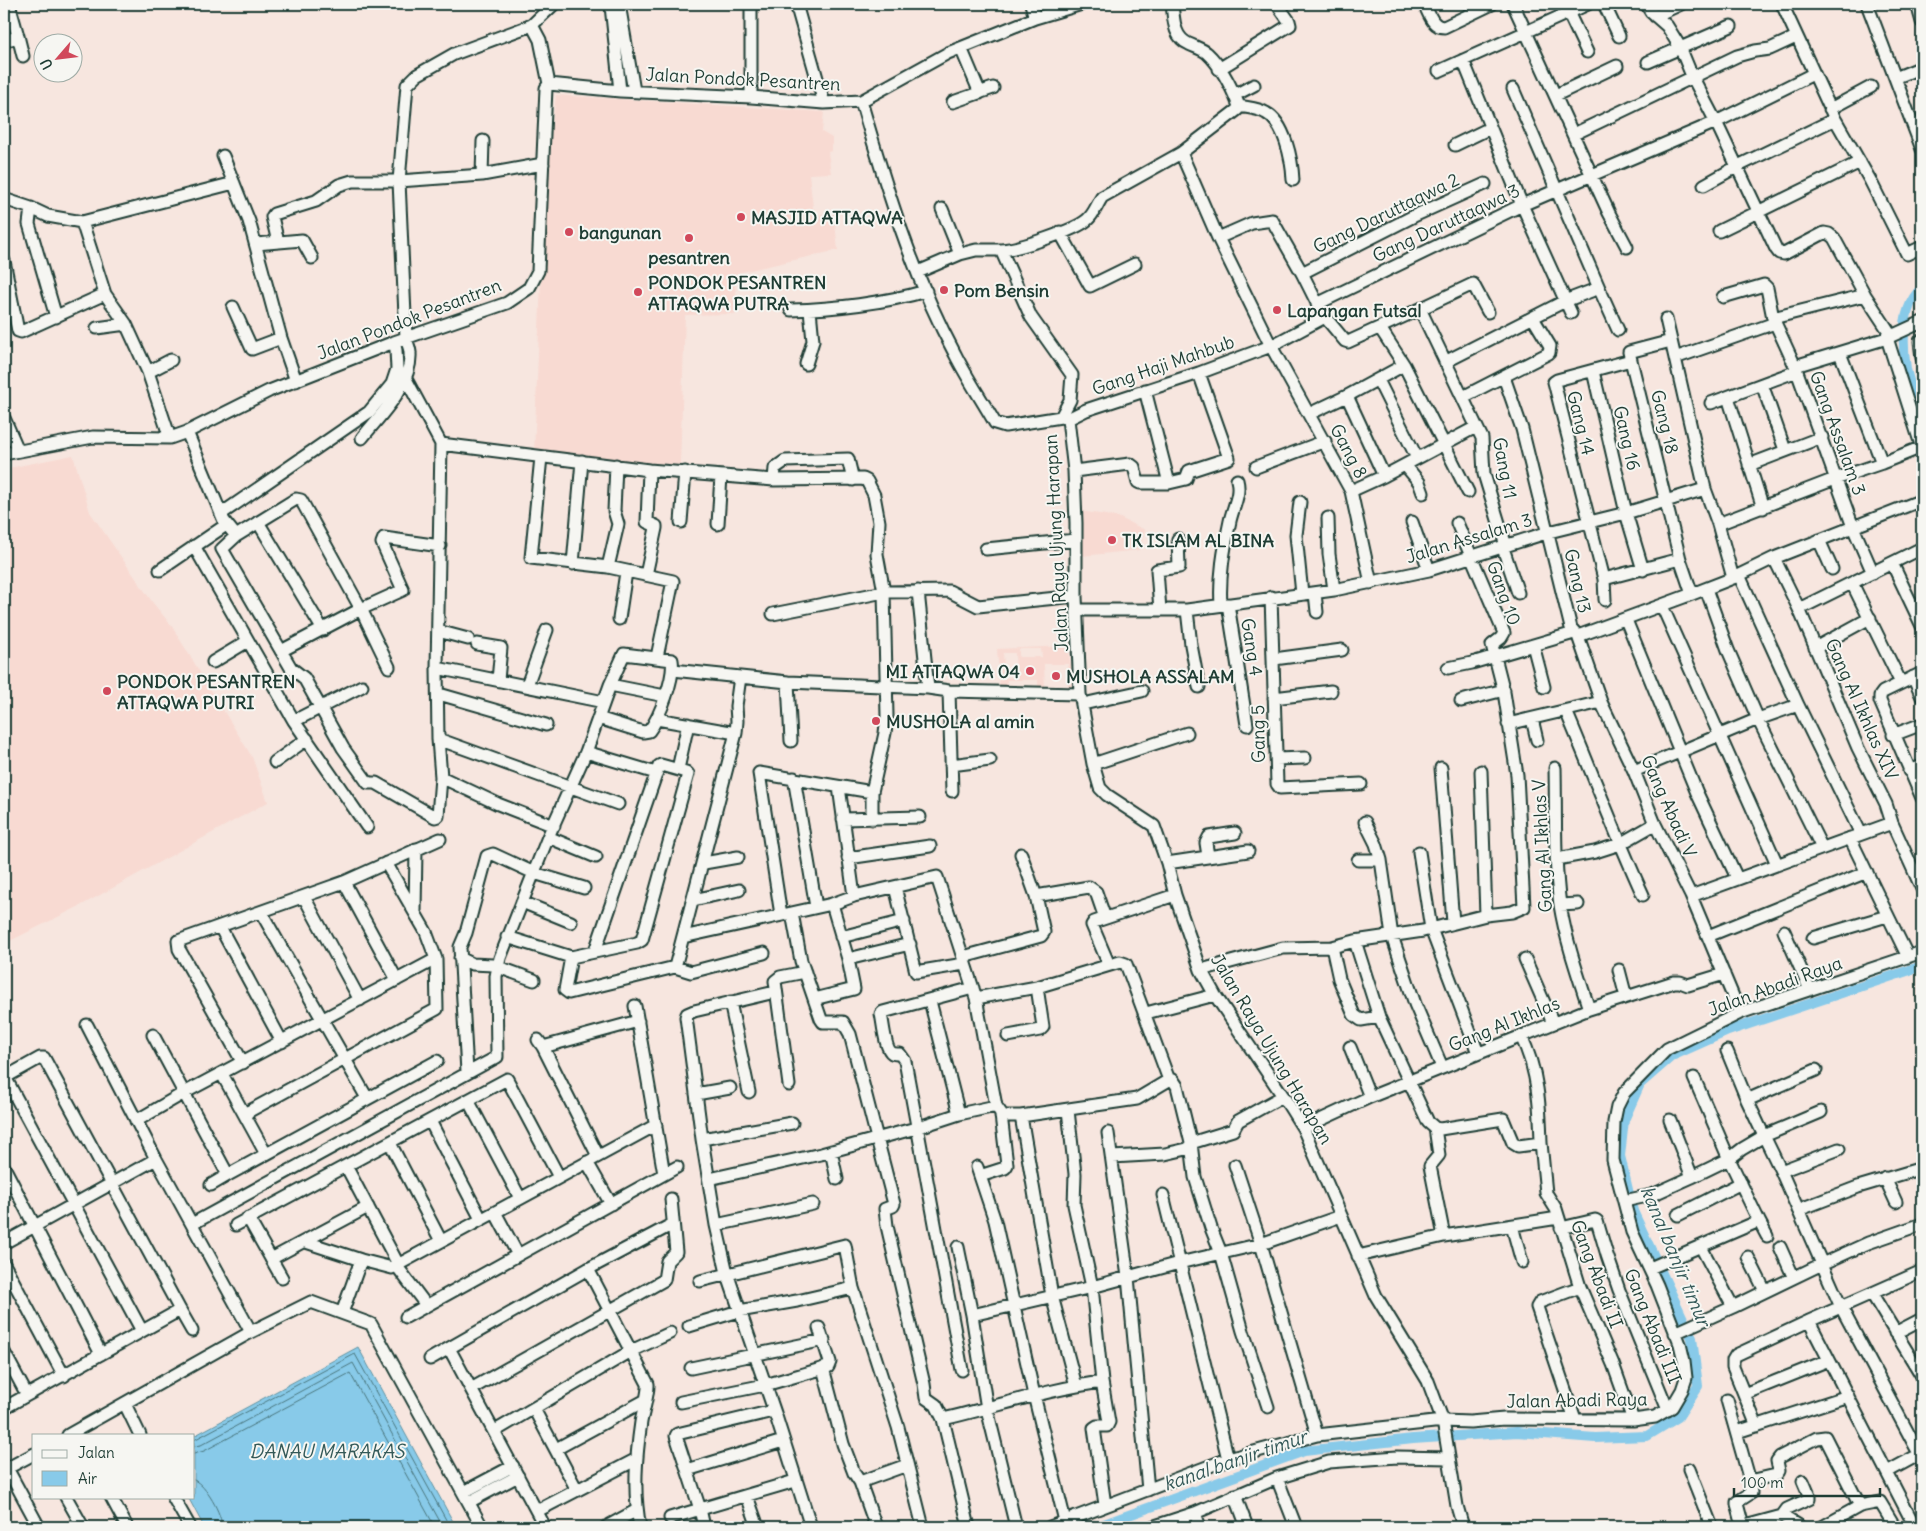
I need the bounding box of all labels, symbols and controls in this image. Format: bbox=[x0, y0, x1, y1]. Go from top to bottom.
north arrow bbox=[32, 32, 82, 82]
text: U bbox=[36, 56, 57, 73]
street label: Jalan Pondok Pesantren bbox=[645, 62, 841, 96]
street label: Gang Daruttaqwa 2 bbox=[1309, 168, 1463, 258]
street label: Gang Daruttaqwa 3 bbox=[1369, 179, 1523, 267]
place label: MASJID ATTAQWA bbox=[751, 206, 903, 229]
marker: MASJID ATTAQWA bbox=[735, 211, 747, 223]
place label: bangunan bbox=[579, 221, 662, 244]
marker: bangunan bbox=[563, 226, 575, 238]
marker: pesantren bbox=[683, 232, 695, 244]
place label: pesantren bbox=[648, 246, 730, 269]
place label: PONDOK PESANTREN ATTAQWA PUTRA bbox=[648, 271, 826, 315]
street label: Jalan Pondok Pesantren bbox=[314, 273, 504, 365]
place label: Pom Bensin bbox=[954, 279, 1050, 302]
marker: Pom Bensin bbox=[938, 284, 950, 296]
marker: PONDOK PESANTREN ATTAQWA PUTRA bbox=[632, 286, 644, 298]
place label: Lapangan Futsal bbox=[1287, 299, 1422, 322]
marker: Lapangan Futsal bbox=[1271, 304, 1283, 316]
street label: Gang Haji Mahbub bbox=[1089, 330, 1237, 400]
street label: Gang Assalam 3 bbox=[1805, 368, 1871, 498]
street label: Gang 18 bbox=[1646, 387, 1684, 457]
street label: Gang 14 bbox=[1562, 388, 1600, 458]
street label: Gang 16 bbox=[1608, 403, 1646, 473]
street label: Gang 8 bbox=[1325, 420, 1373, 482]
street label: Jalan Raya Ujung Harapan bbox=[1039, 434, 1073, 652]
street label: Gang 11 bbox=[1488, 435, 1522, 501]
street label: Jalan Assalam 3 bbox=[1403, 508, 1535, 568]
place label: TK ISLAM AL BINA bbox=[1122, 529, 1274, 552]
marker: TK ISLAM AL BINA bbox=[1106, 534, 1118, 546]
street label: Gang 13 bbox=[1559, 547, 1597, 615]
street label: Gang 10 bbox=[1482, 558, 1526, 628]
street label: Gang 4 bbox=[1236, 616, 1268, 678]
street label: Gang Al Ikhlas XIV bbox=[1820, 635, 1904, 783]
place label: MI ATTAQWA 04 bbox=[885, 660, 1021, 683]
marker: MI ATTAQWA 04 bbox=[1024, 665, 1036, 677]
place label: MUSHOLA ASSALAM bbox=[1066, 665, 1235, 688]
place label: PONDOK PESANTREN ATTAQWA PUTRI bbox=[117, 670, 295, 714]
marker: MUSHOLA ASSALAM bbox=[1050, 670, 1062, 682]
marker: PONDOK PESANTREN ATTAQWA PUTRI bbox=[101, 685, 113, 697]
street label: Gang 5 bbox=[1246, 705, 1270, 763]
place label: MUSHOLA al amin bbox=[886, 710, 1035, 733]
marker: MUSHOLA al amin bbox=[870, 715, 882, 727]
street label: Gang Abadi V bbox=[1636, 751, 1702, 861]
street label: Gang Al Ikhlas V bbox=[1527, 779, 1557, 913]
street label: Jalan Raya Ujung Harapan bbox=[1206, 950, 1338, 1148]
street label: Jalan Abadi Raya bbox=[1705, 951, 1845, 1021]
street label: Gang Al Ikhlas bbox=[1445, 991, 1563, 1057]
water label: kanal banjir timur bbox=[1636, 1182, 1717, 1332]
street label: Gang Abadi II bbox=[1566, 1217, 1628, 1332]
street label: Gang Abadi III bbox=[1619, 1265, 1687, 1387]
street label: Jalan Abadi Raya bbox=[1506, 1387, 1648, 1413]
water label: kanal banjir timur bbox=[1160, 1423, 1312, 1496]
legend bbox=[32, 1434, 195, 1498]
water label: DANAU MARAKAS bbox=[250, 1439, 407, 1463]
text: Jalan bbox=[78, 1443, 115, 1462]
scale bar bbox=[1734, 1466, 1880, 1498]
text: Air bbox=[78, 1469, 97, 1488]
text: 100 m bbox=[1741, 1473, 1783, 1492]

